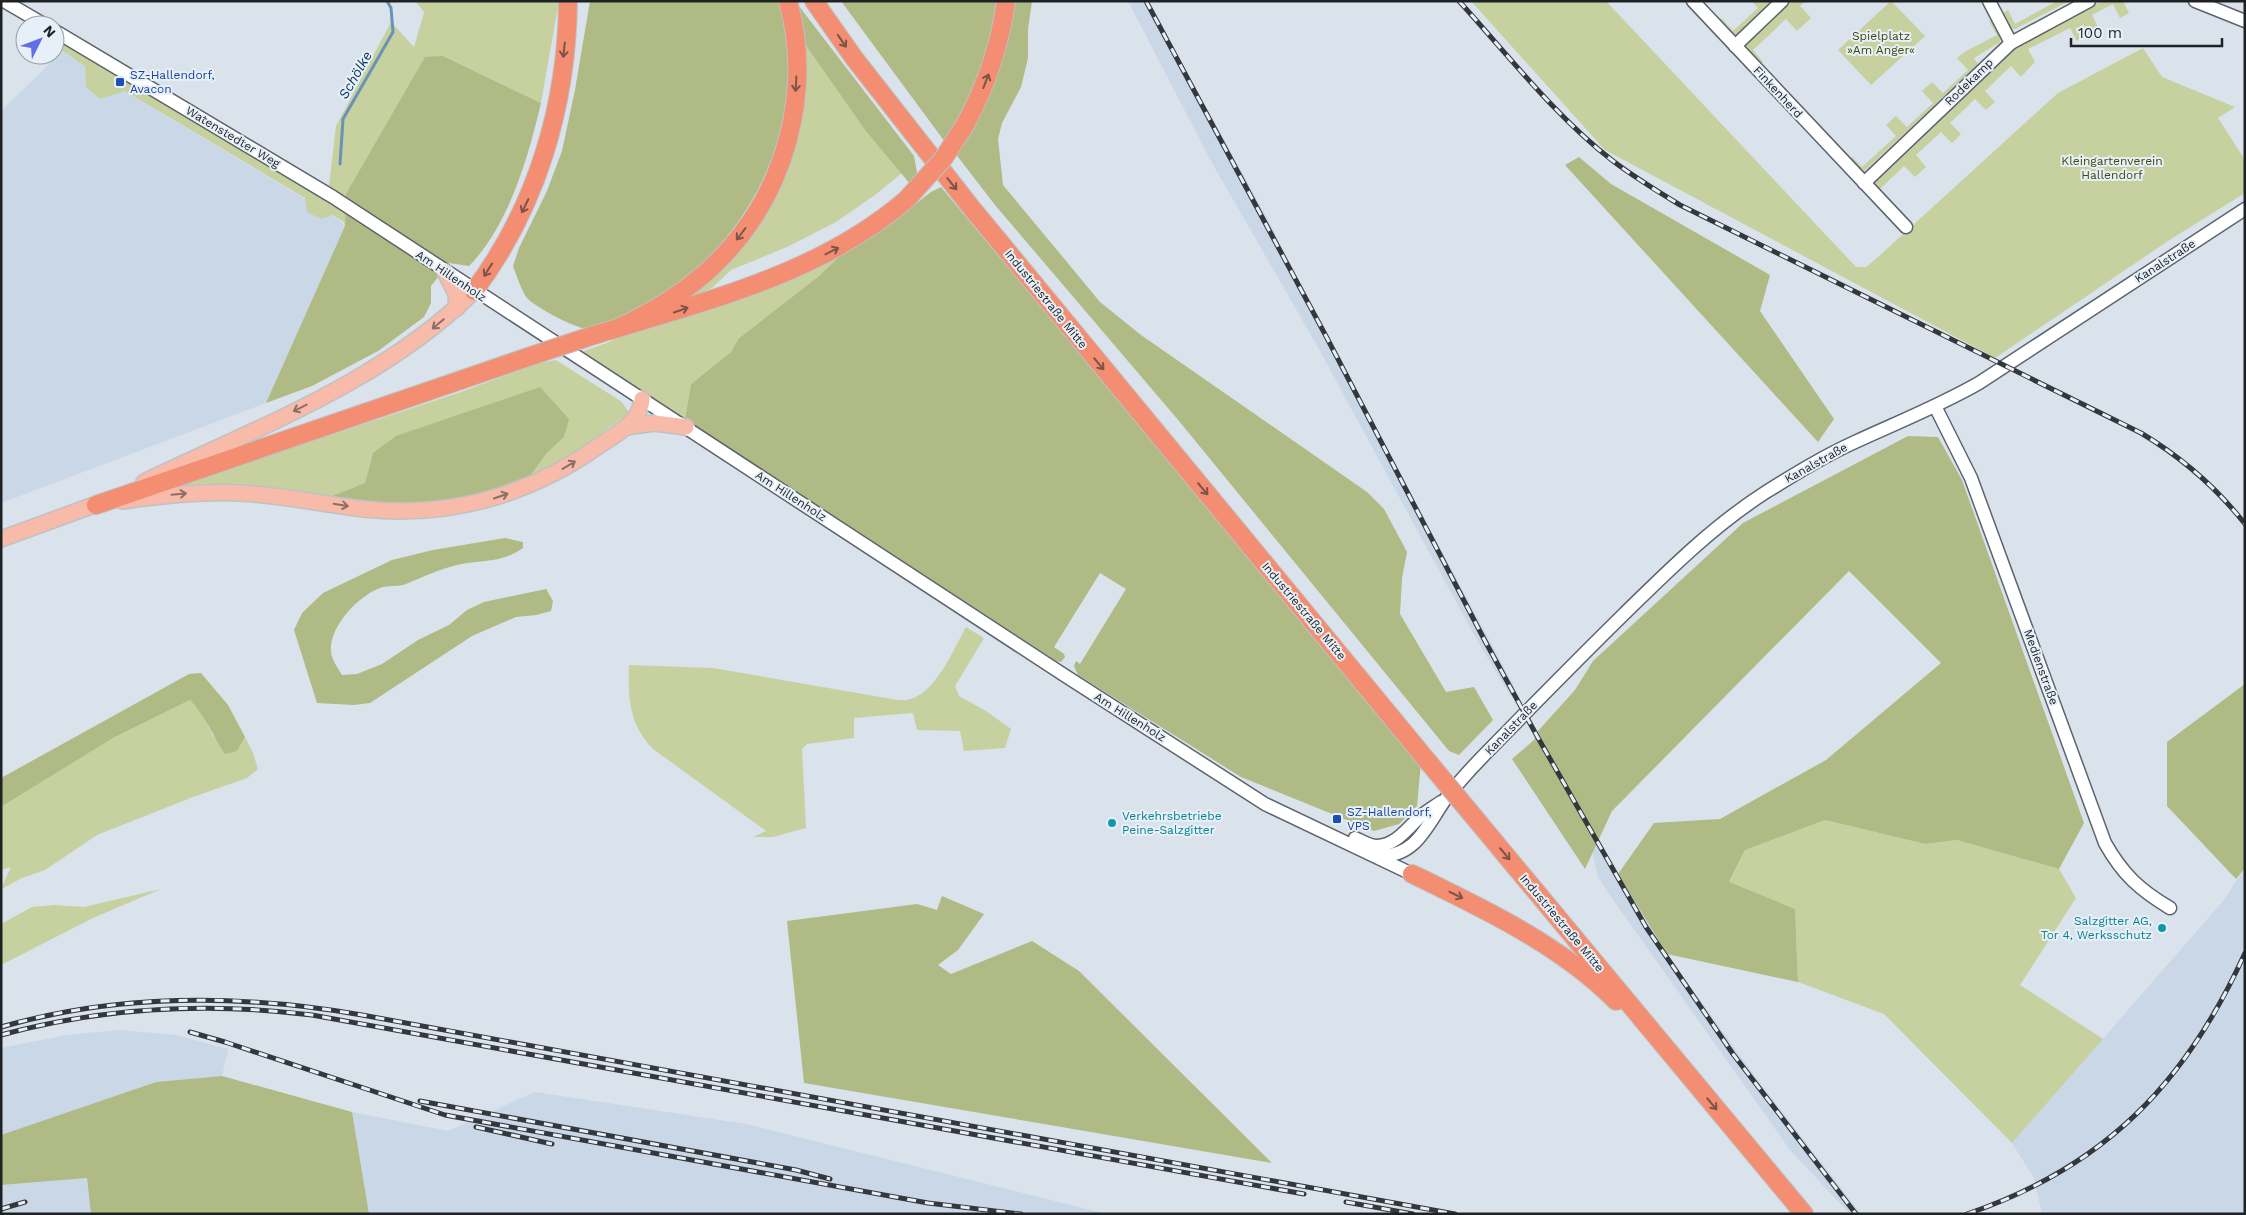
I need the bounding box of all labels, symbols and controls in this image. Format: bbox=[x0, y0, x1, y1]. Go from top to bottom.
north arrow bbox=[15, 15, 65, 65]
scale bar bbox=[2071, 15, 2222, 47]
text: N bbox=[40, 22, 59, 41]
text: 100 m bbox=[2078, 24, 2122, 42]
park label: Spielplatz »Am Anger« bbox=[1847, 29, 1915, 57]
one-way arrow bbox=[837, 34, 847, 48]
one-way arrow bbox=[560, 42, 569, 58]
water label: Schölke bbox=[335, 48, 375, 102]
street label: Rodekamp bbox=[1942, 55, 1996, 109]
street label: Finkenherd bbox=[1751, 63, 1805, 121]
place label: SZ-Hallendorf, Avacon bbox=[130, 68, 215, 96]
one-way arrow bbox=[982, 74, 991, 90]
marker: SZ-Hallendorf, Avacon bbox=[114, 76, 126, 88]
one-way arrow bbox=[792, 76, 801, 92]
street label: Watenstedter Weg bbox=[183, 103, 283, 171]
park label: Kleingartenverein Hallendorf bbox=[2061, 154, 2163, 182]
one-way arrow bbox=[946, 177, 957, 190]
one-way arrow bbox=[520, 199, 530, 214]
one-way arrow bbox=[736, 227, 747, 240]
street label: Kanalstraße bbox=[2132, 236, 2198, 286]
one-way arrow bbox=[824, 245, 839, 255]
street label: Am Hillenholz bbox=[413, 247, 489, 305]
street label: Industriestraße Mitte bbox=[1002, 247, 1090, 351]
one-way arrow bbox=[483, 262, 493, 276]
one-way arrow bbox=[673, 305, 689, 314]
one-way arrow bbox=[432, 318, 445, 329]
one-way arrow bbox=[1094, 357, 1105, 370]
one-way arrow bbox=[293, 404, 308, 413]
street label: Kanalstraße bbox=[1782, 440, 1850, 486]
one-way arrow bbox=[562, 460, 576, 470]
street label: Am Hillenholz bbox=[753, 468, 829, 524]
one-way arrow bbox=[1197, 482, 1208, 495]
one-way arrow bbox=[171, 490, 187, 499]
one-way arrow bbox=[493, 490, 509, 500]
one-way arrow bbox=[332, 500, 348, 510]
street label: Industriestraße Mitte bbox=[1259, 559, 1349, 663]
street label: Medienstraße bbox=[2021, 627, 2061, 707]
street label: Am Hillenholz bbox=[1092, 689, 1168, 745]
street label: Kanalstraße bbox=[1482, 698, 1540, 758]
place label: SZ-Hallendorf, VPS bbox=[1347, 805, 1432, 833]
place label: Verkehrsbetriebe Peine-Salzgitter bbox=[1122, 809, 1222, 837]
marker: SZ-Hallendorf, VPS bbox=[1331, 813, 1343, 825]
marker: Verkehrsbetriebe Peine-Salzgitter bbox=[1106, 817, 1118, 829]
one-way arrow bbox=[1500, 847, 1511, 860]
street label: Industriestraße Mitte bbox=[1517, 871, 1607, 975]
one-way arrow bbox=[1448, 891, 1463, 901]
place label: Salzgitter AG, Tor 4, Werksschutz bbox=[2041, 914, 2152, 942]
marker: Salzgitter AG, Tor 4, Werksschutz bbox=[2156, 922, 2168, 934]
one-way arrow bbox=[1707, 1097, 1718, 1110]

